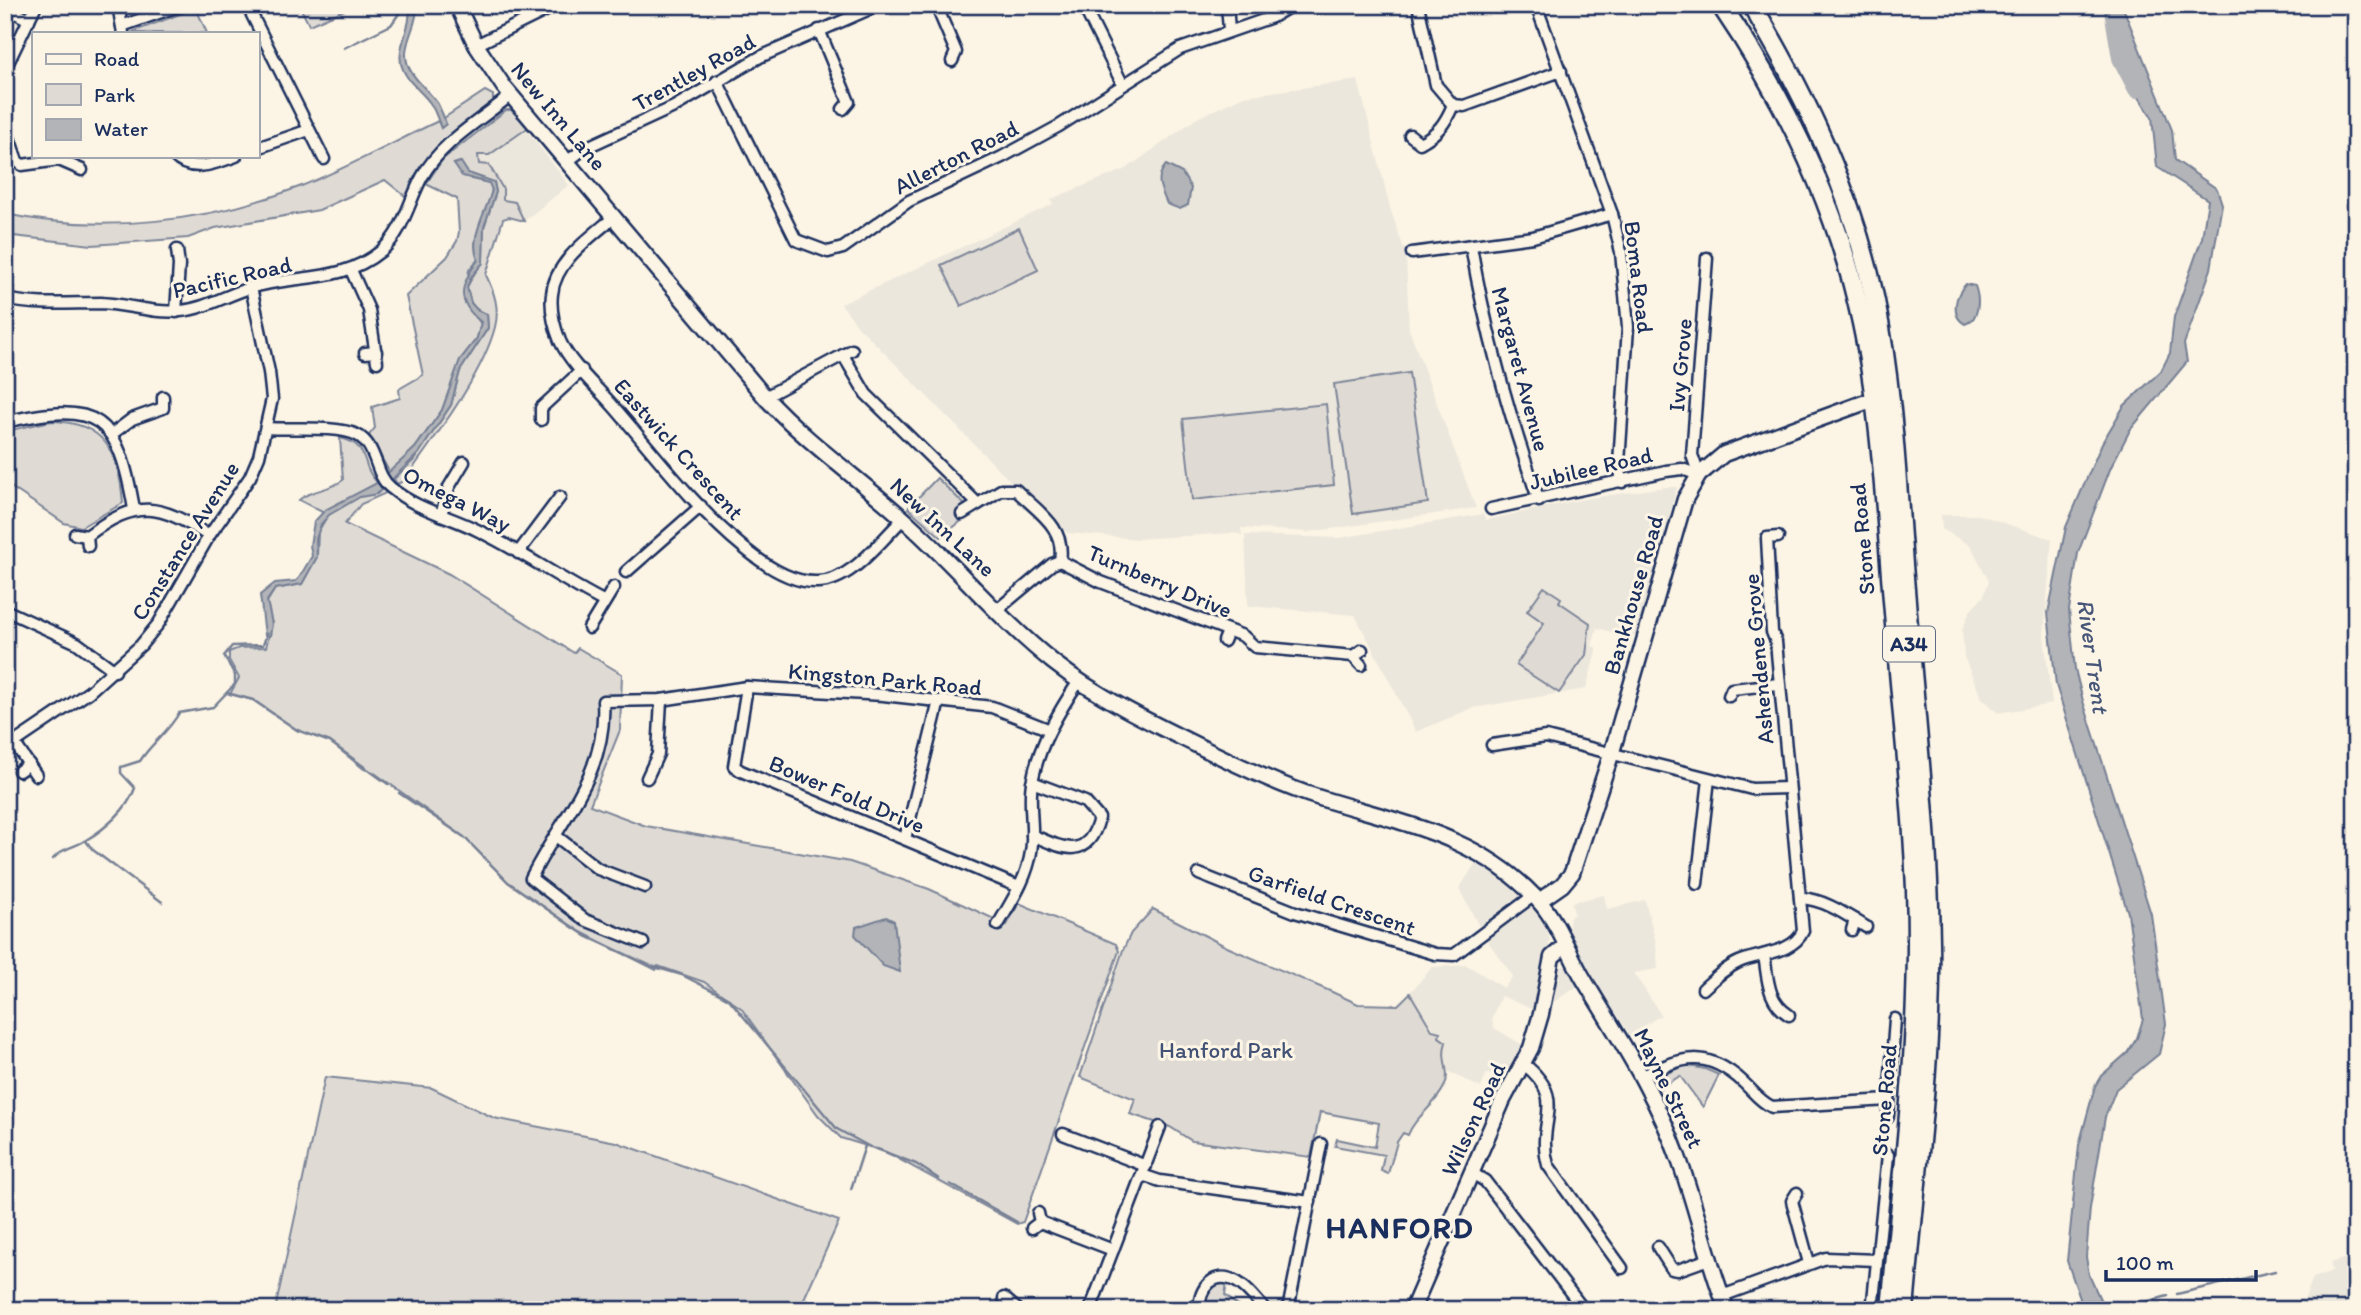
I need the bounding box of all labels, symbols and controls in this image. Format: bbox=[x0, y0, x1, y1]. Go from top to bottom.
street label: Trentley Road bbox=[628, 27, 761, 117]
legend bbox=[32, 32, 259, 158]
text: Road bbox=[94, 46, 140, 71]
street label: New Inn Lane bbox=[505, 56, 613, 176]
text: Park bbox=[94, 82, 136, 107]
street label: Allerton Road bbox=[889, 114, 1023, 200]
text: Water bbox=[94, 116, 148, 141]
street label: Boma Road bbox=[1618, 219, 1660, 335]
street label: Pacific Road bbox=[170, 250, 295, 304]
street label: Margaret Avenue bbox=[1486, 284, 1556, 454]
street label: Ivy Grove bbox=[1662, 317, 1698, 413]
street label: Eastwick Crescent bbox=[608, 372, 750, 526]
street label: Jubilee Road bbox=[1527, 440, 1656, 496]
street label: Constance Avenue bbox=[125, 456, 245, 626]
street label: Omega Way bbox=[398, 460, 516, 538]
street label: New Inn Lane bbox=[884, 471, 1002, 583]
street label: Stone Road bbox=[1843, 481, 1881, 596]
street label: Bankhouse Road bbox=[1597, 512, 1669, 678]
street label: Turnberry Drive bbox=[1084, 538, 1236, 624]
street label: Ashendene Grove bbox=[1737, 572, 1779, 746]
water label: River Trent bbox=[2071, 597, 2116, 717]
road number: A34 bbox=[1883, 626, 1935, 662]
street label: Kingston Park Road bbox=[787, 657, 983, 701]
street label: Bower Fold Drive bbox=[765, 749, 929, 839]
street label: Garfield Crescent bbox=[1245, 858, 1420, 942]
street label: Mayne Street bbox=[1628, 1023, 1710, 1153]
park label: Hanford Park bbox=[1159, 1036, 1293, 1064]
street label: Stone Road bbox=[1865, 1042, 1903, 1157]
street label: Wilson Road bbox=[1434, 1057, 1512, 1180]
district label: HANFORD bbox=[1325, 1209, 1475, 1246]
scale bar bbox=[2106, 1238, 2256, 1282]
text: 100 m bbox=[2116, 1250, 2174, 1275]

